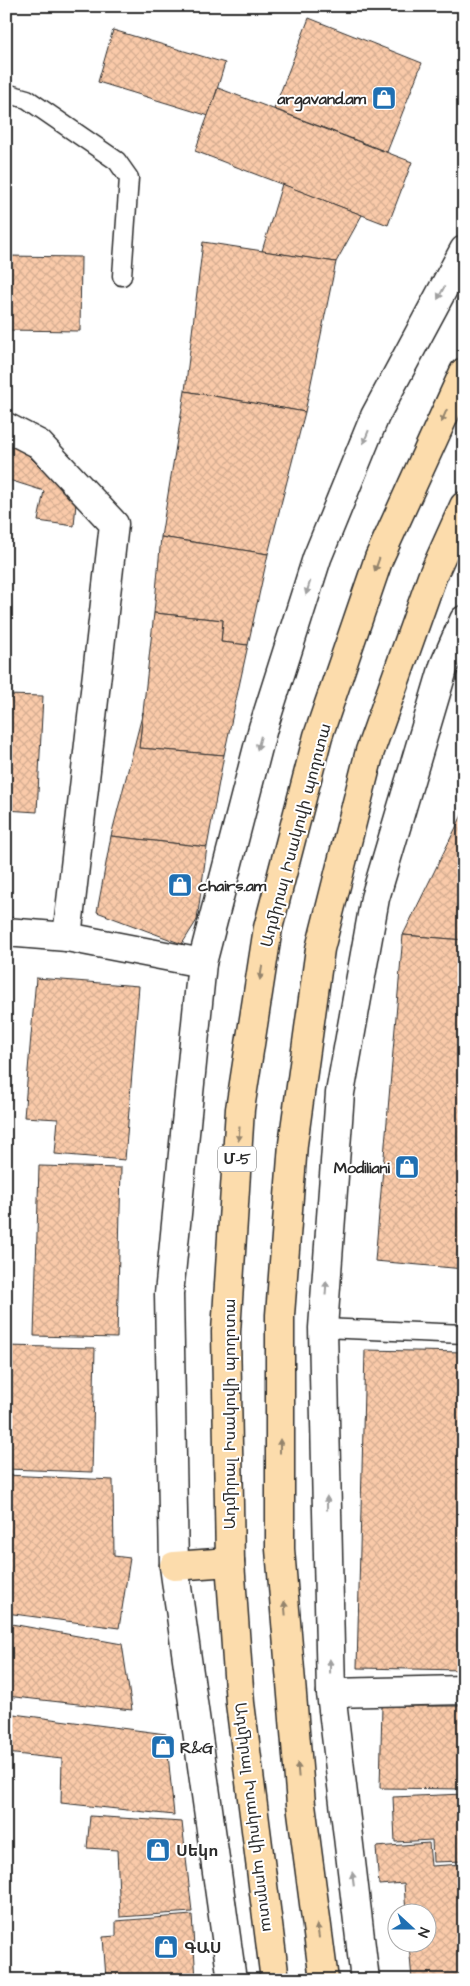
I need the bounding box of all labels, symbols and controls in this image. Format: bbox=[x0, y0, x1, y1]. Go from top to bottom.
shop icon: argavand.am bbox=[371, 85, 397, 111]
place label: argavand.am bbox=[276, 88, 367, 112]
one-way arrow bbox=[437, 285, 445, 300]
one-way arrow bbox=[439, 409, 448, 424]
one-way arrow bbox=[362, 430, 370, 444]
one-way arrow bbox=[373, 557, 380, 572]
one-way arrow bbox=[303, 581, 311, 596]
street label: Ադմիրալ Իսակովի պողոտա bbox=[255, 721, 336, 950]
one-way arrow bbox=[255, 736, 263, 751]
shop icon: chairs.am bbox=[167, 872, 193, 898]
place label: chairs.am bbox=[198, 875, 267, 897]
one-way arrow bbox=[257, 965, 265, 981]
one-way arrow bbox=[234, 1126, 242, 1142]
road number: Մ-5 bbox=[218, 1146, 256, 1172]
shop icon: Modiliani bbox=[394, 1154, 420, 1180]
place label: Modiliani bbox=[334, 1157, 391, 1179]
one-way arrow bbox=[322, 1280, 330, 1296]
street label: Ադմիրալ Իսակովի պողոտա bbox=[219, 1298, 241, 1530]
one-way arrow bbox=[276, 1438, 284, 1454]
one-way arrow bbox=[322, 1495, 330, 1511]
one-way arrow bbox=[280, 1600, 288, 1616]
one-way arrow bbox=[326, 1657, 334, 1673]
street label: Ադմիրալ Իսակովի պողոտա bbox=[229, 1701, 279, 1933]
shop icon: R&G bbox=[150, 1734, 176, 1760]
place label: R&G bbox=[180, 1737, 214, 1759]
one-way arrow bbox=[294, 1762, 302, 1778]
shop icon: Սեկո bbox=[145, 1837, 171, 1863]
place label: Սեկո bbox=[176, 1840, 219, 1862]
one-way arrow bbox=[349, 1871, 357, 1887]
north arrow bbox=[388, 1904, 438, 1954]
one-way arrow bbox=[314, 1923, 322, 1939]
text: N bbox=[412, 1925, 434, 1940]
shop icon: ԳԱՍ bbox=[153, 1934, 179, 1960]
place label: ԳԱՍ bbox=[184, 1937, 222, 1959]

